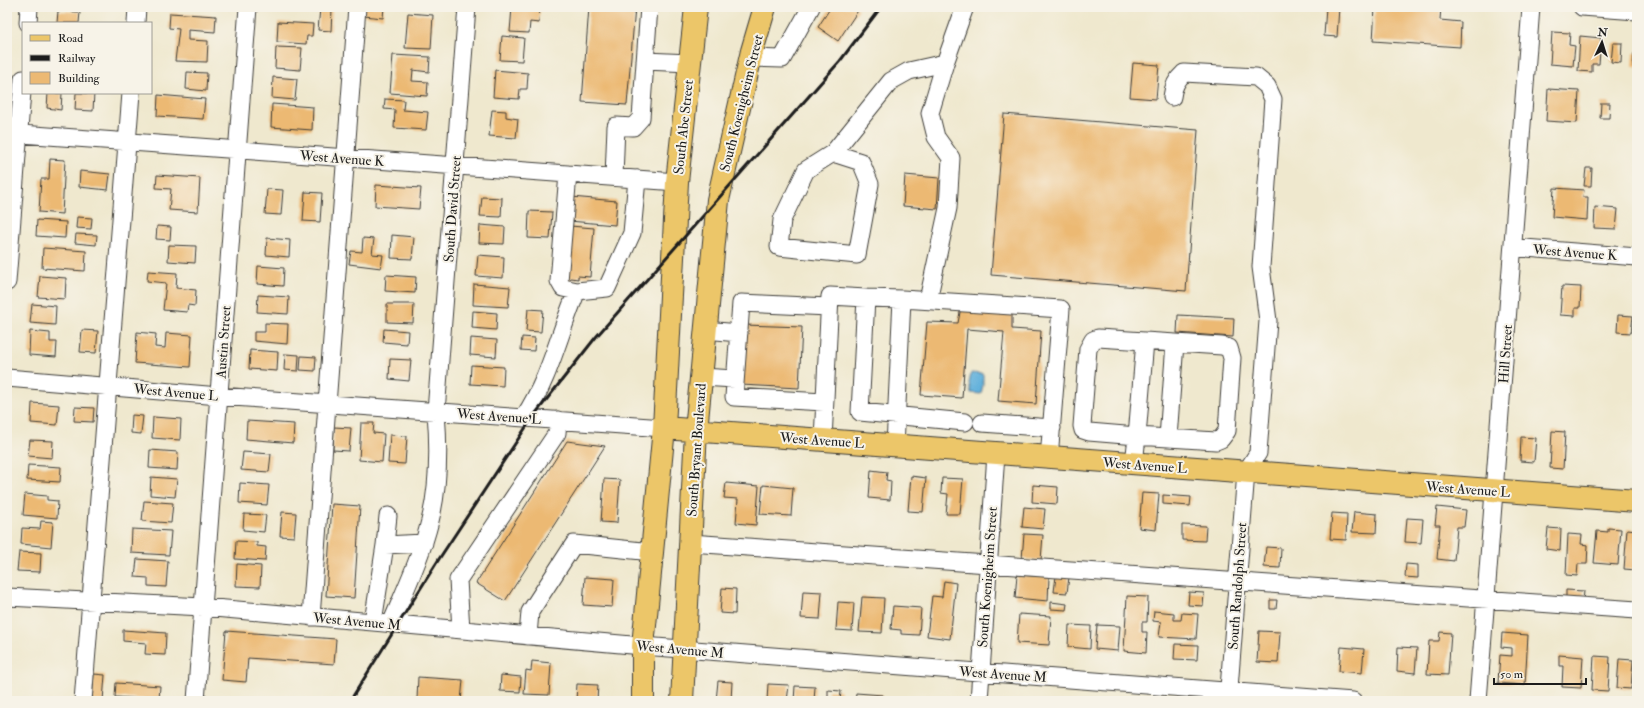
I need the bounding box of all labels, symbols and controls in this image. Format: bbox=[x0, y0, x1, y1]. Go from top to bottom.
legend bbox=[22, 22, 152, 94]
north arrow bbox=[1582, 22, 1622, 62]
text: N bbox=[1596, 26, 1609, 39]
text: Road bbox=[58, 31, 83, 46]
street label: South Koenigheim Street bbox=[716, 32, 767, 174]
text: Railway bbox=[58, 51, 96, 66]
text: Building bbox=[58, 71, 101, 86]
street label: South Abe Street bbox=[670, 79, 697, 175]
street label: West Avenue K bbox=[298, 147, 385, 170]
street label: South David Street bbox=[440, 155, 465, 263]
street label: West Avenue K bbox=[1531, 241, 1618, 264]
street label: Austin Street bbox=[212, 305, 235, 380]
street label: Hill Street bbox=[1495, 324, 1516, 384]
street label: West Avenue L bbox=[132, 380, 219, 405]
street label: South Bryant Boulevard bbox=[683, 383, 711, 517]
street label: West Avenue L bbox=[455, 405, 542, 428]
street label: West Avenue L bbox=[778, 429, 865, 452]
street label: West Avenue L bbox=[1101, 454, 1188, 477]
street label: West Avenue L bbox=[1424, 478, 1511, 501]
street label: South Koenigheim Street bbox=[974, 506, 1001, 648]
street label: South Randolph Street bbox=[1225, 521, 1251, 650]
street label: West Avenue M bbox=[311, 609, 402, 634]
street label: West Avenue M bbox=[634, 637, 725, 662]
scale bar bbox=[1494, 660, 1586, 686]
street label: West Avenue M bbox=[957, 663, 1048, 686]
text: 50 m bbox=[1500, 667, 1524, 682]

